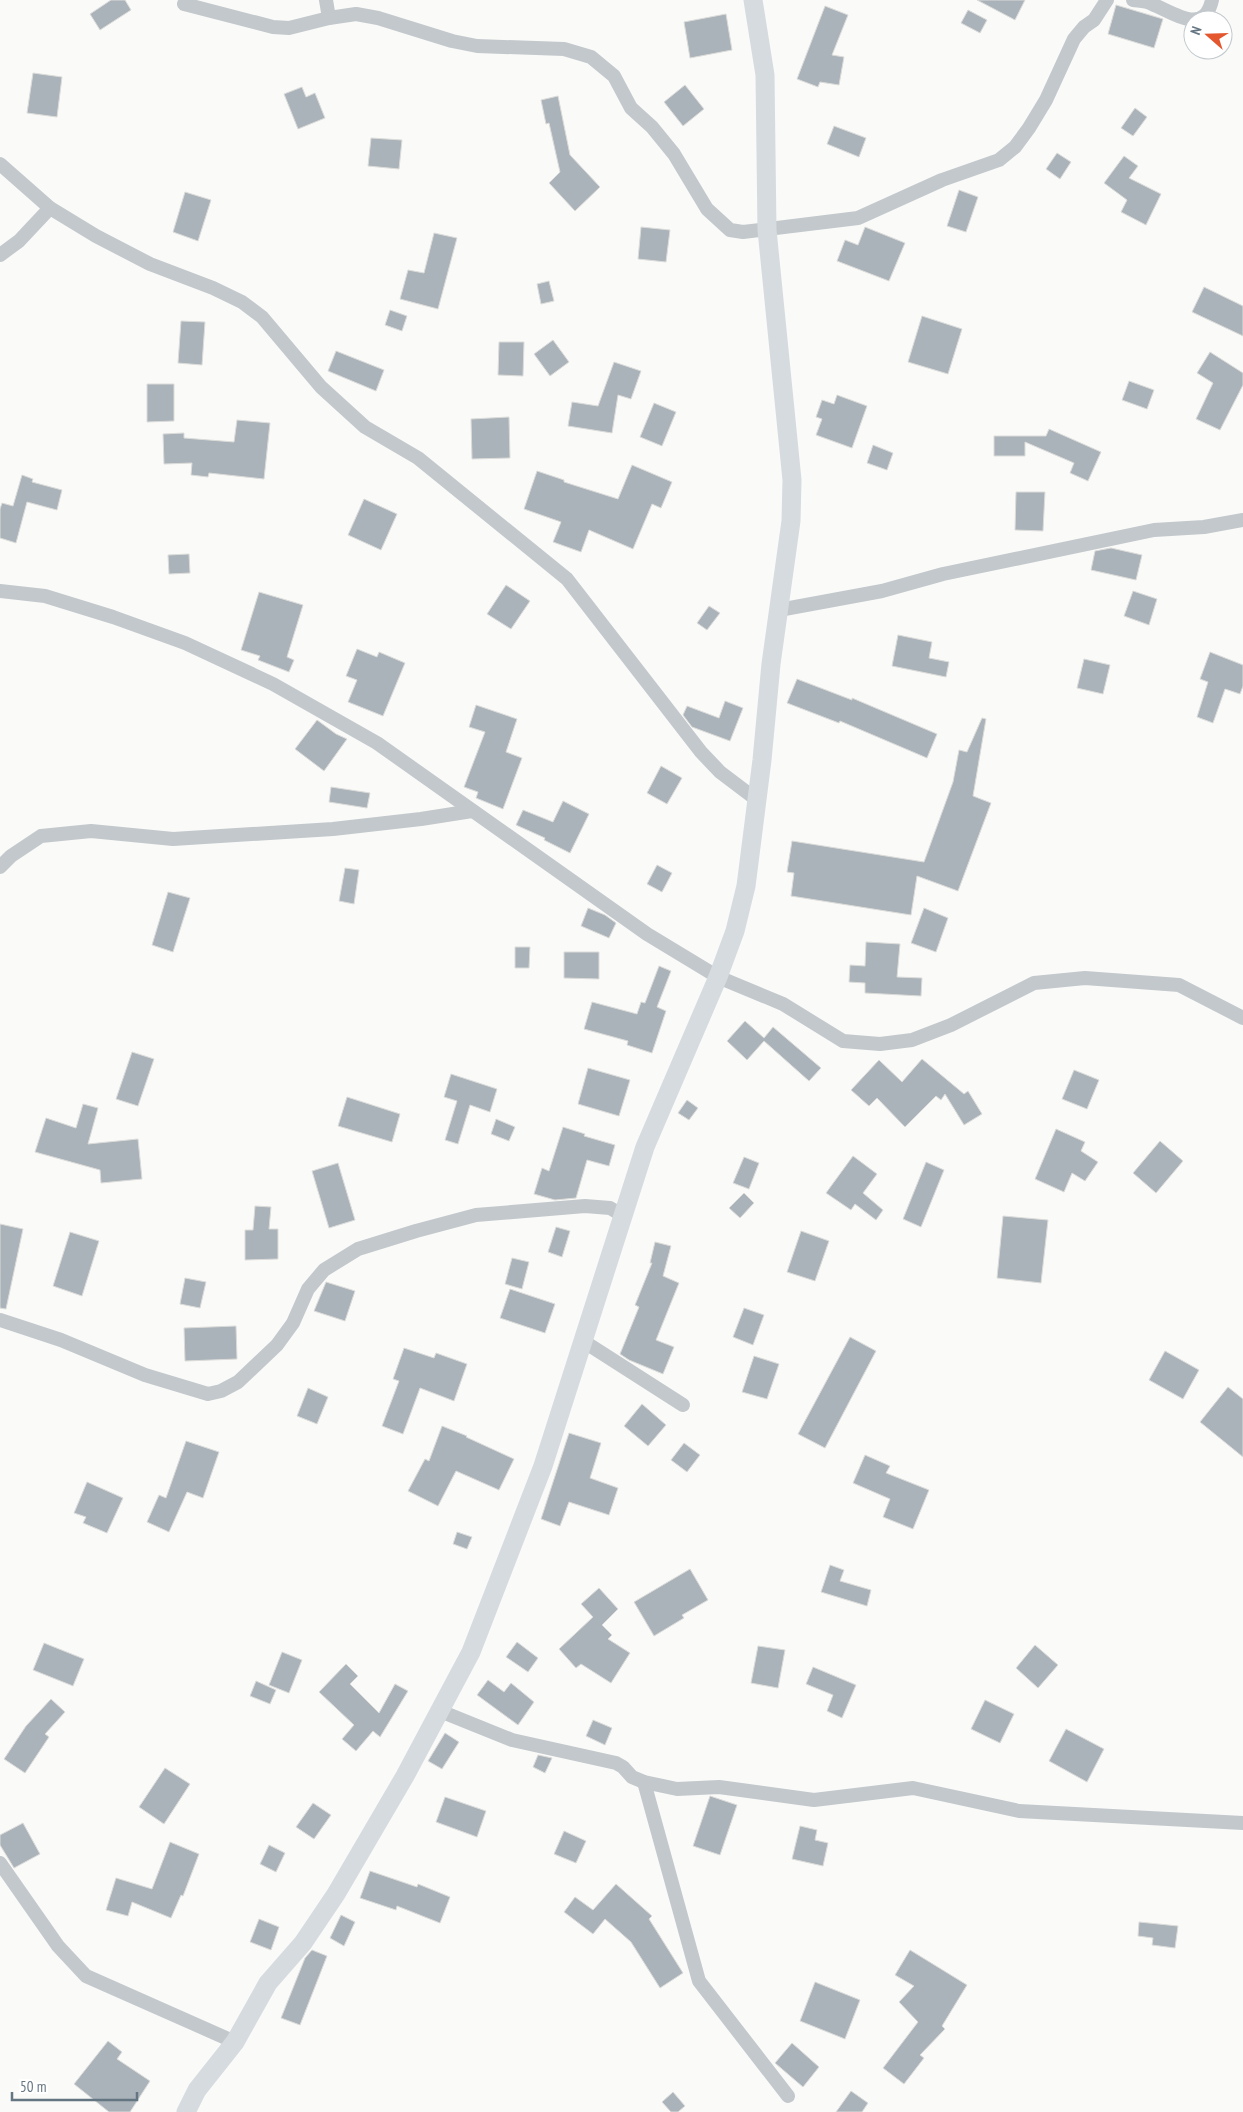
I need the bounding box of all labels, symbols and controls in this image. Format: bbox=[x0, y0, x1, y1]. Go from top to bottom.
north arrow bbox=[1183, 10, 1233, 60]
text: N bbox=[1186, 24, 1206, 37]
scale bar bbox=[12, 2070, 138, 2102]
text: 50 m bbox=[20, 2077, 46, 2096]

